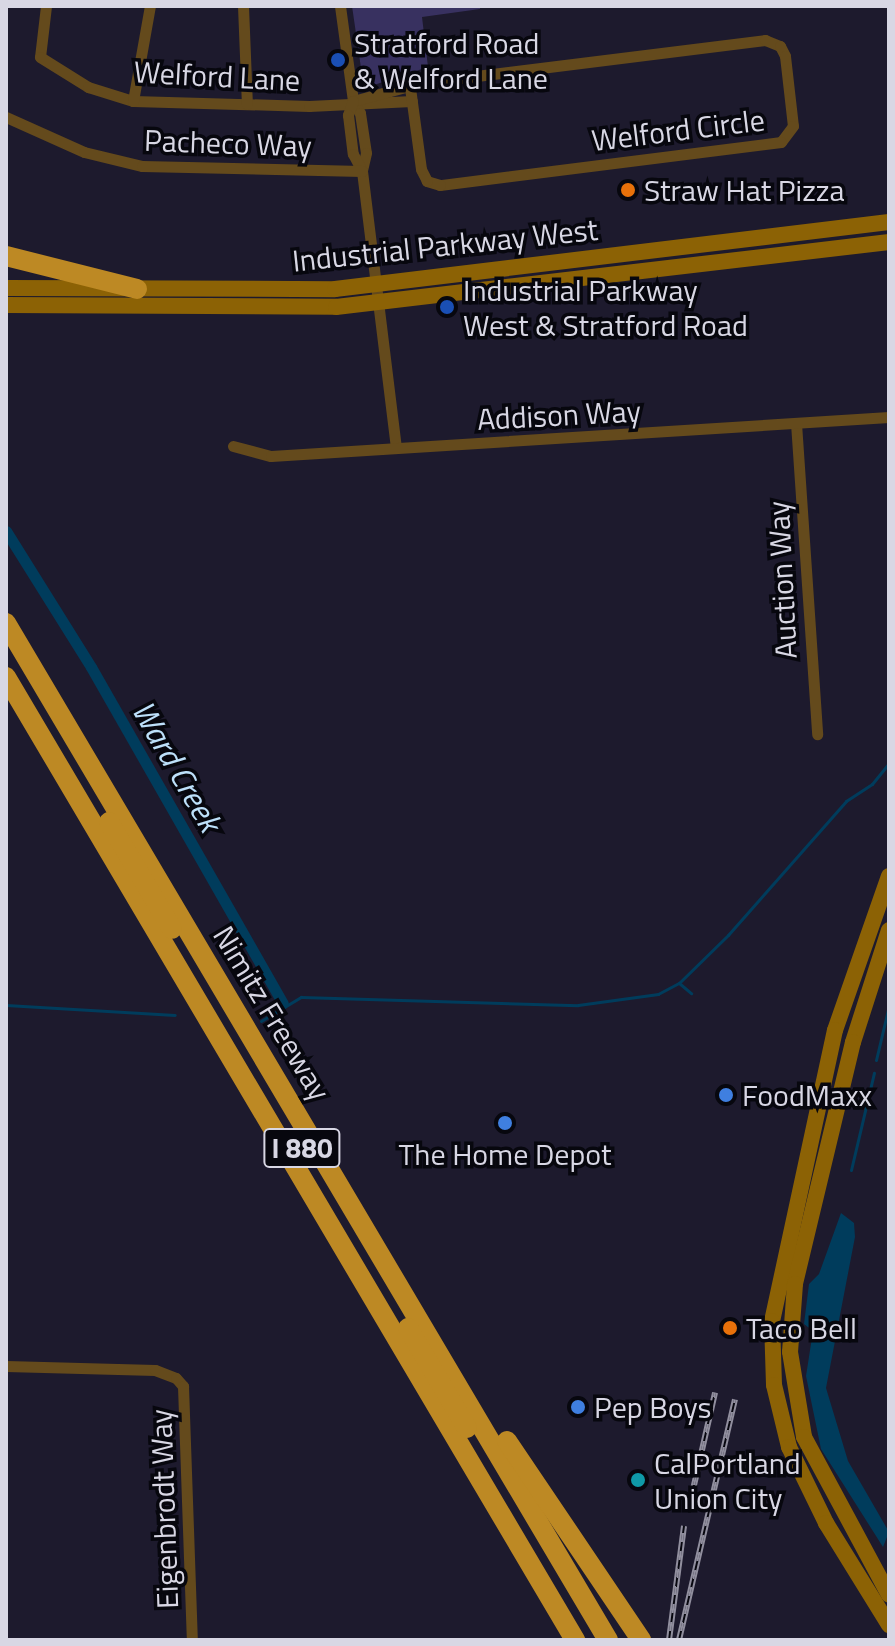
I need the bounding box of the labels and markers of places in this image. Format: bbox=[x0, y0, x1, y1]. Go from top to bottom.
place label: Stratford Road & Welford Lane bbox=[354, 25, 548, 96]
marker: Stratford Road & Welford Lane bbox=[329, 51, 347, 69]
place label: Straw Hat Pizza bbox=[644, 172, 844, 208]
marker: Straw Hat Pizza bbox=[619, 181, 637, 199]
place label: Industrial Parkway West & Stratford Road bbox=[463, 272, 748, 342]
marker: Industrial Parkway West & Stratford Road bbox=[438, 298, 456, 316]
place label: FoodMaxx bbox=[742, 1077, 872, 1113]
marker: FoodMaxx bbox=[717, 1086, 735, 1104]
marker: The Home Depot bbox=[496, 1114, 514, 1132]
place label: The Home Depot bbox=[399, 1136, 611, 1172]
place label: Taco Bell bbox=[746, 1310, 857, 1346]
marker: Taco Bell bbox=[721, 1319, 739, 1337]
place label: Pep Boys bbox=[594, 1389, 711, 1425]
marker: Pep Boys bbox=[569, 1398, 587, 1416]
place label: CalPortland Union City bbox=[654, 1445, 801, 1516]
marker: CalPortland Union City bbox=[629, 1471, 647, 1489]

